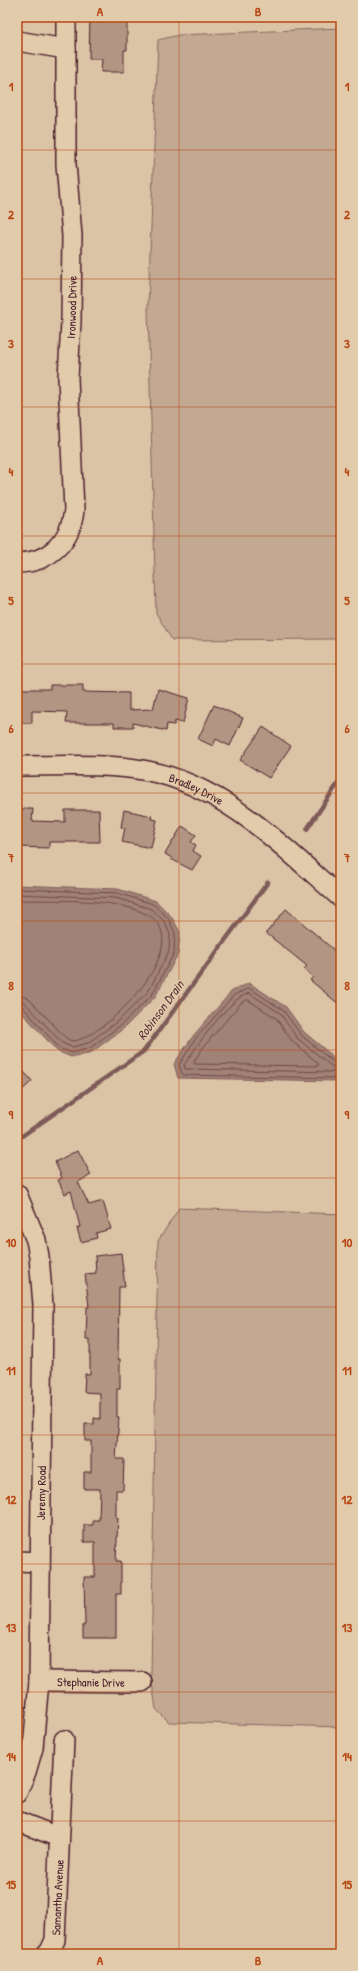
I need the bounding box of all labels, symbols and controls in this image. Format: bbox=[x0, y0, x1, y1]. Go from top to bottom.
text: A bbox=[97, 2, 104, 20]
text: B bbox=[255, 2, 262, 20]
text: 1 bbox=[9, 77, 14, 95]
text: 1 bbox=[345, 77, 350, 95]
text: 2 bbox=[8, 205, 15, 223]
text: 2 bbox=[344, 205, 351, 223]
street label: Ironwood Drive bbox=[62, 275, 80, 339]
text: 3 bbox=[8, 334, 14, 352]
text: 3 bbox=[344, 334, 350, 352]
text: 4 bbox=[9, 462, 14, 480]
text: 4 bbox=[345, 462, 350, 480]
text: 5 bbox=[8, 591, 14, 609]
text: 5 bbox=[344, 591, 350, 609]
text: 6 bbox=[8, 719, 14, 737]
text: 6 bbox=[344, 719, 350, 737]
street label: Bradley Drive bbox=[167, 768, 227, 809]
text: 7 bbox=[7, 848, 15, 866]
text: 7 bbox=[343, 848, 351, 866]
text: 8 bbox=[8, 976, 14, 994]
water label: Robinson Drain bbox=[132, 976, 188, 1043]
text: 8 bbox=[344, 976, 350, 994]
text: 9 bbox=[9, 1105, 14, 1123]
text: 9 bbox=[345, 1105, 350, 1123]
text: 10 bbox=[6, 1233, 16, 1251]
text: 10 bbox=[342, 1233, 352, 1251]
text: 11 bbox=[6, 1361, 16, 1379]
text: 11 bbox=[342, 1361, 352, 1379]
street label: Jeremy Road bbox=[32, 1465, 50, 1520]
text: 12 bbox=[6, 1490, 17, 1508]
text: 12 bbox=[342, 1490, 353, 1508]
text: 13 bbox=[6, 1618, 16, 1636]
text: 13 bbox=[342, 1618, 352, 1636]
street label: Stephanie Drive bbox=[57, 1673, 125, 1690]
text: 14 bbox=[6, 1747, 16, 1765]
text: 14 bbox=[342, 1747, 352, 1765]
street label: Samantha Avenue bbox=[47, 1859, 67, 1936]
text: 15 bbox=[6, 1875, 17, 1893]
text: 15 bbox=[342, 1875, 353, 1893]
text: A bbox=[97, 1951, 104, 1969]
text: B bbox=[255, 1951, 262, 1969]

